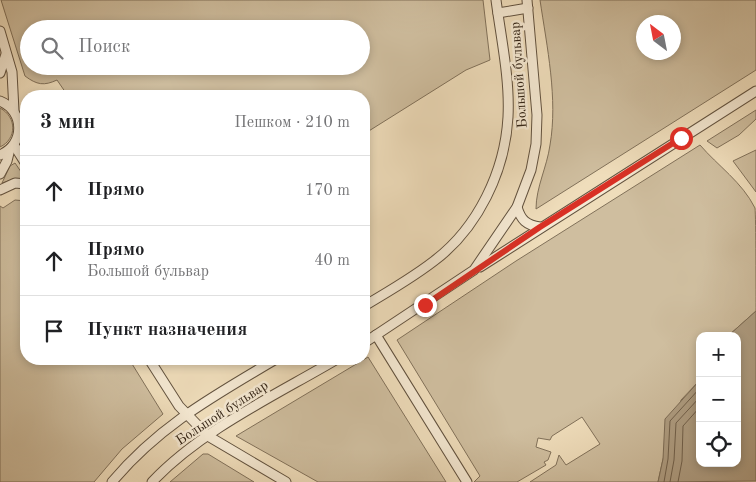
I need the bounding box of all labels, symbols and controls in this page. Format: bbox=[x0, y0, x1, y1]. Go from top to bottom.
north arrow bbox=[636, 15, 681, 60]
search box bbox=[20, 20, 370, 75]
street label: Большой бульвар bbox=[508, 21, 530, 129]
icon: search bbox=[38, 34, 66, 62]
text: Поиск bbox=[78, 38, 130, 57]
text: 3 мин bbox=[40, 112, 95, 133]
text: Пешком · 210 m bbox=[234, 115, 350, 131]
route start bbox=[670, 127, 693, 150]
icon: ahead bbox=[40, 177, 68, 205]
text: Прямо bbox=[87, 181, 145, 200]
text: 170 m bbox=[305, 183, 350, 199]
text: Прямо bbox=[87, 241, 145, 260]
icon: ahead bbox=[40, 247, 68, 275]
text: 40 m bbox=[314, 253, 350, 269]
text: Большой бульвар bbox=[87, 264, 209, 280]
route end bbox=[414, 294, 437, 317]
icon: arrive bbox=[40, 317, 68, 345]
text: Пункт назначения bbox=[87, 321, 247, 340]
map controls bbox=[696, 332, 741, 467]
button: + bbox=[696, 332, 741, 377]
button: − bbox=[696, 377, 741, 422]
street label: Большой бульвар bbox=[173, 378, 271, 448]
button: locate bbox=[696, 422, 741, 467]

